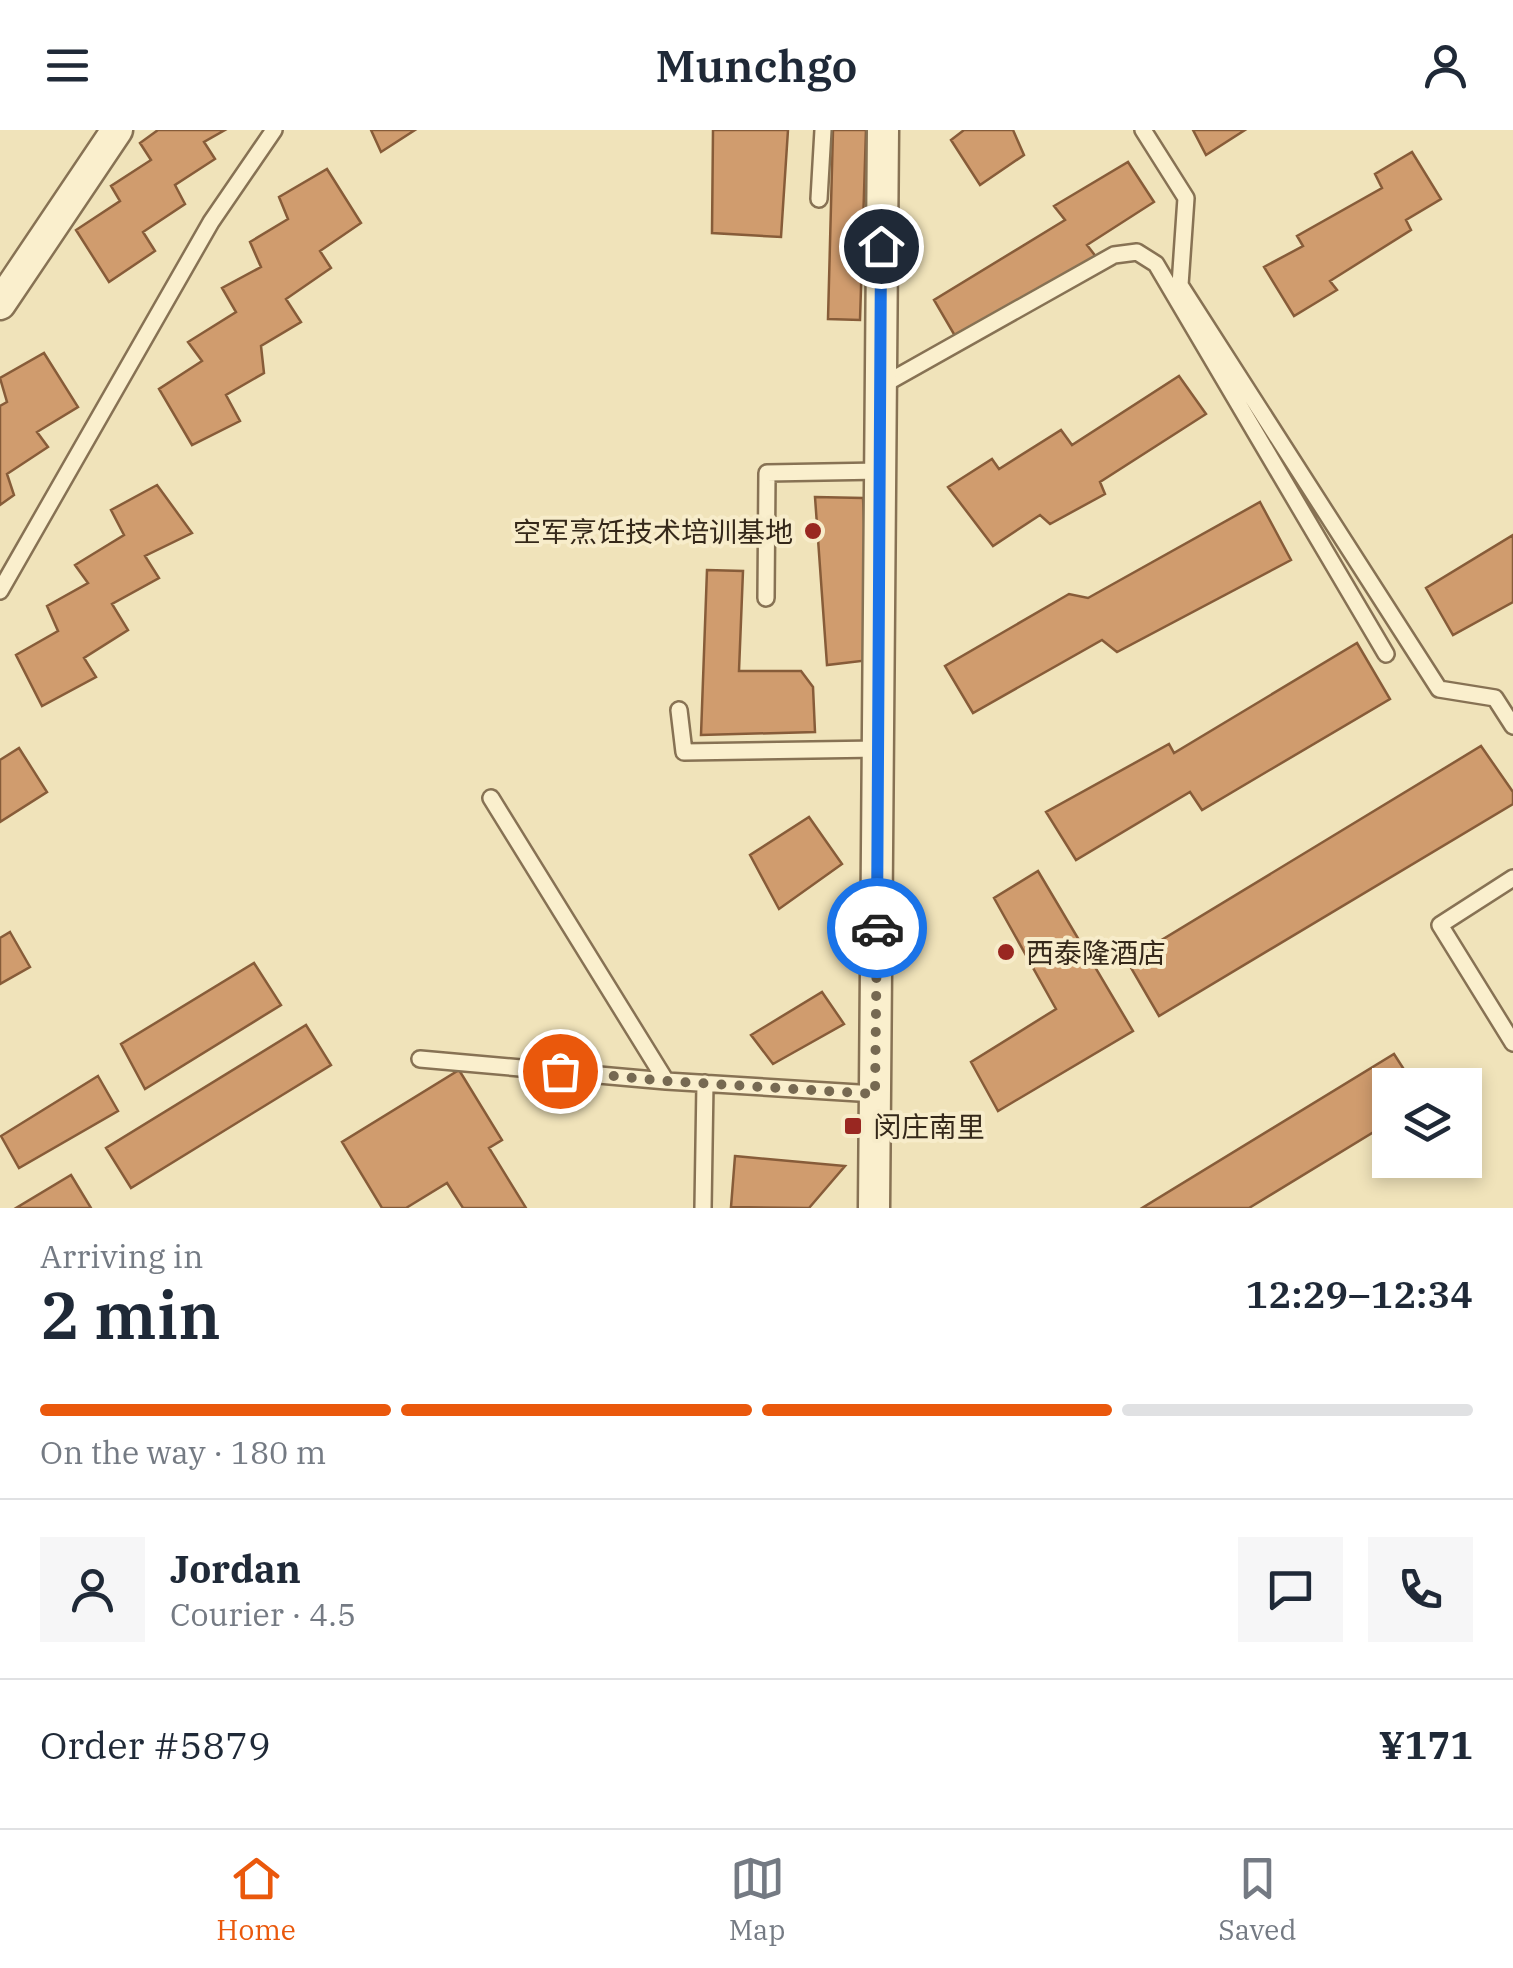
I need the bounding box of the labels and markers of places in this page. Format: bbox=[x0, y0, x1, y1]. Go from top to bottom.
pin bbox=[839, 204, 924, 289]
place label: 空军烹饪技术培训基地 bbox=[513, 513, 793, 550]
marker: 空军烹饪技术培训基地 bbox=[802, 520, 824, 542]
place label: 西泰隆酒店 bbox=[1026, 934, 1166, 971]
marker: 西泰隆酒店 bbox=[995, 941, 1017, 963]
pin bbox=[518, 1029, 603, 1114]
place label: 闵庄南里 bbox=[873, 1108, 985, 1145]
marker: 闵庄南里 bbox=[842, 1115, 864, 1137]

